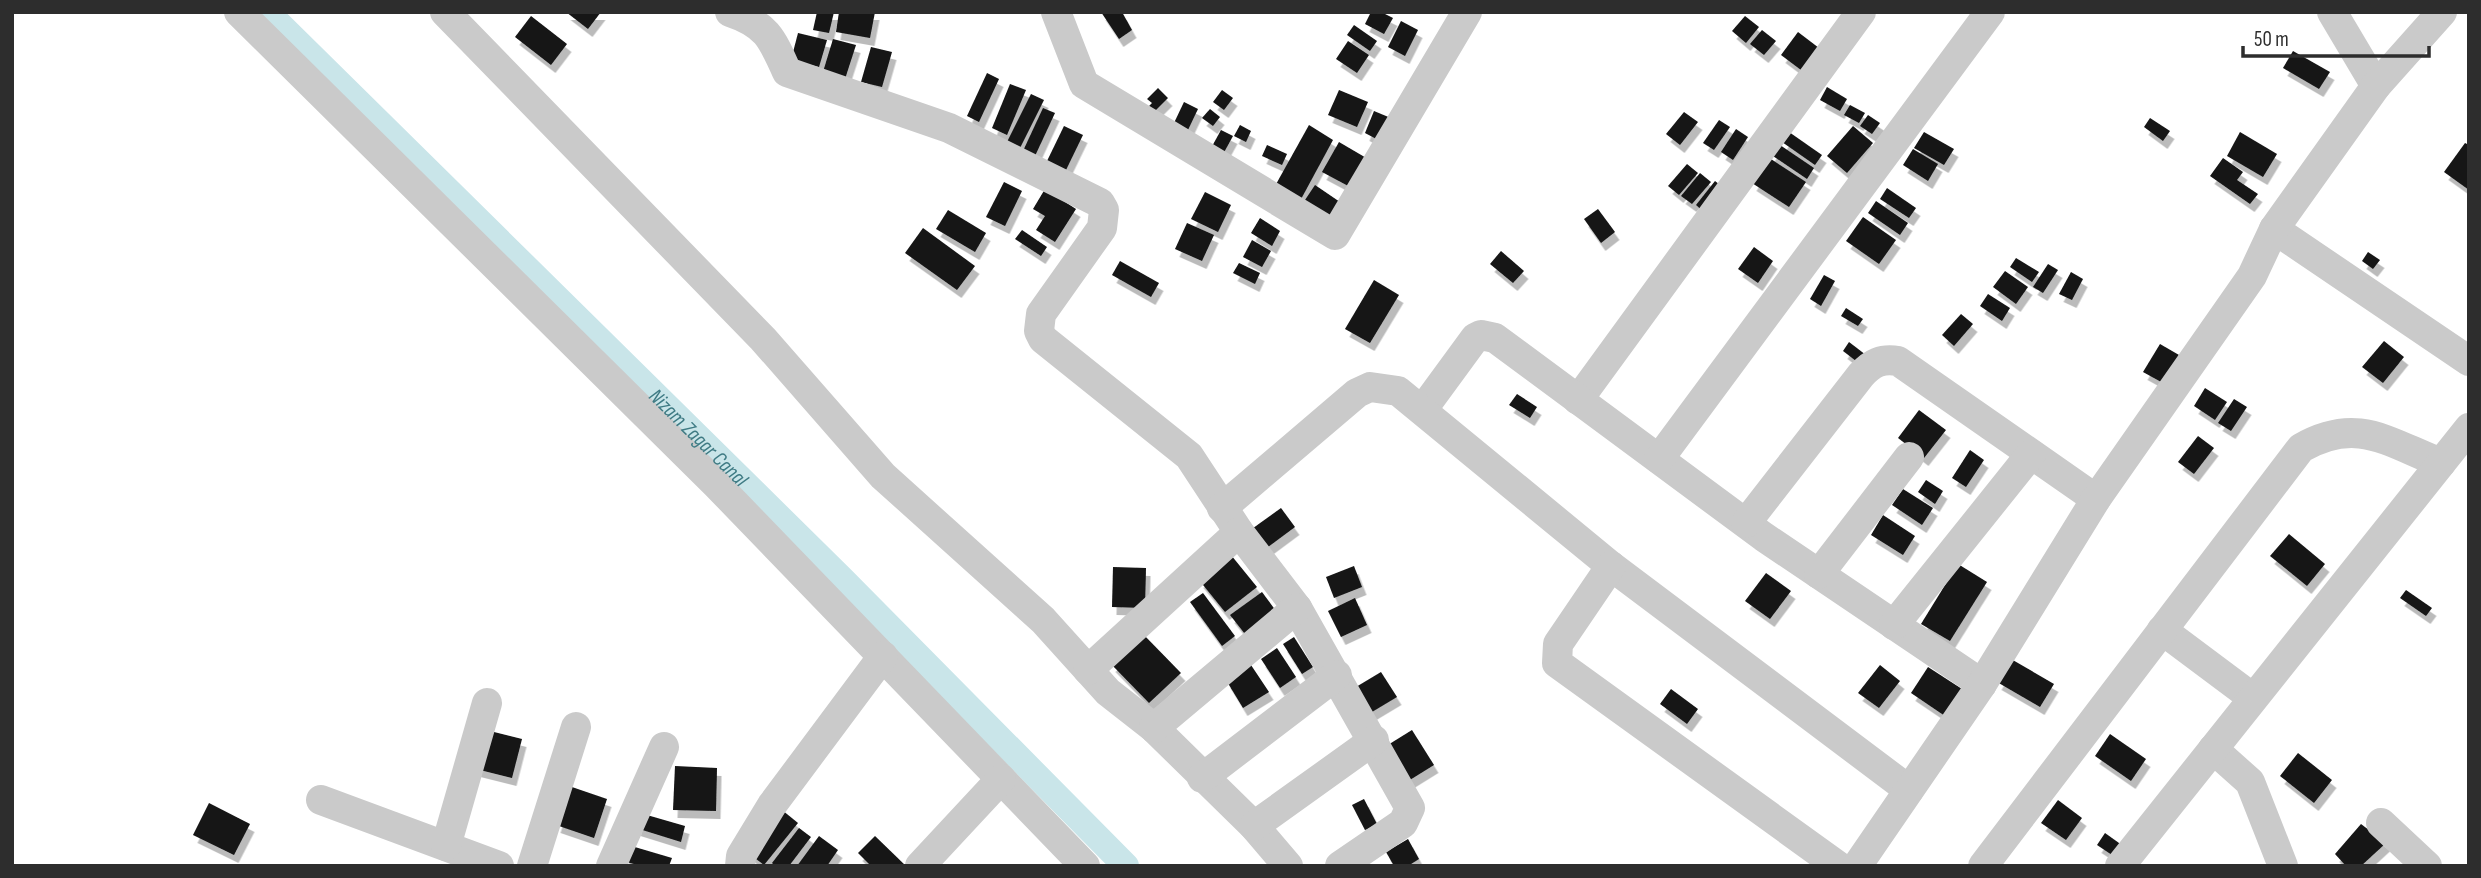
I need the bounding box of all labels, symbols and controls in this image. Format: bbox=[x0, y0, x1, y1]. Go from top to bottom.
scale bar bbox=[2243, 14, 2428, 58]
text: 50 m bbox=[2254, 27, 2289, 52]
water label: Nizam Zagar Canal bbox=[644, 383, 754, 492]

